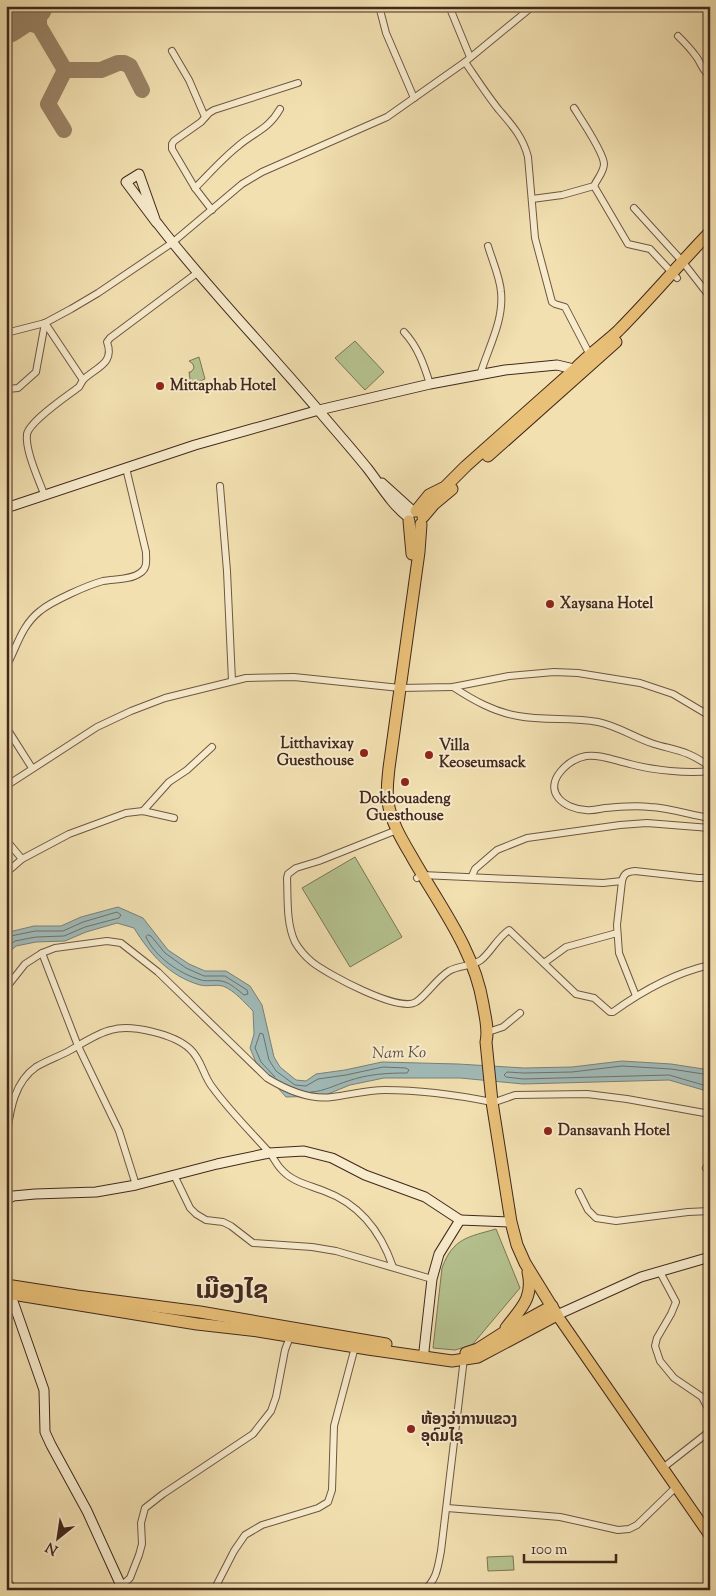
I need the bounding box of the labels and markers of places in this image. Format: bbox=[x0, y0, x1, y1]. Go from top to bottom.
place label: Mittaphab Hotel bbox=[170, 376, 277, 397]
marker: Mittaphab Hotel bbox=[154, 380, 166, 392]
place label: Xaysana Hotel bbox=[560, 594, 654, 615]
marker: Xaysana Hotel bbox=[544, 598, 556, 610]
place label: Litthavixay Guesthouse bbox=[277, 734, 355, 772]
place label: Villa Keoseumsack bbox=[439, 736, 527, 774]
marker: Litthavixay Guesthouse bbox=[358, 747, 370, 759]
marker: Villa Keoseumsack bbox=[423, 749, 435, 761]
marker: Dokbouadeng Guesthouse bbox=[399, 776, 411, 788]
place label: Dokbouadeng Guesthouse bbox=[359, 789, 451, 827]
place label: Dansavanh Hotel bbox=[558, 1121, 671, 1142]
marker: Dansavanh Hotel bbox=[542, 1125, 554, 1137]
place label: ຫ້ອງວ່າການແຂວງ ອຸດົມໄຊ bbox=[421, 1410, 517, 1448]
marker: ຫ້ອງວ່າການແຂວງ ອຸດົມໄຊ bbox=[405, 1423, 417, 1435]

